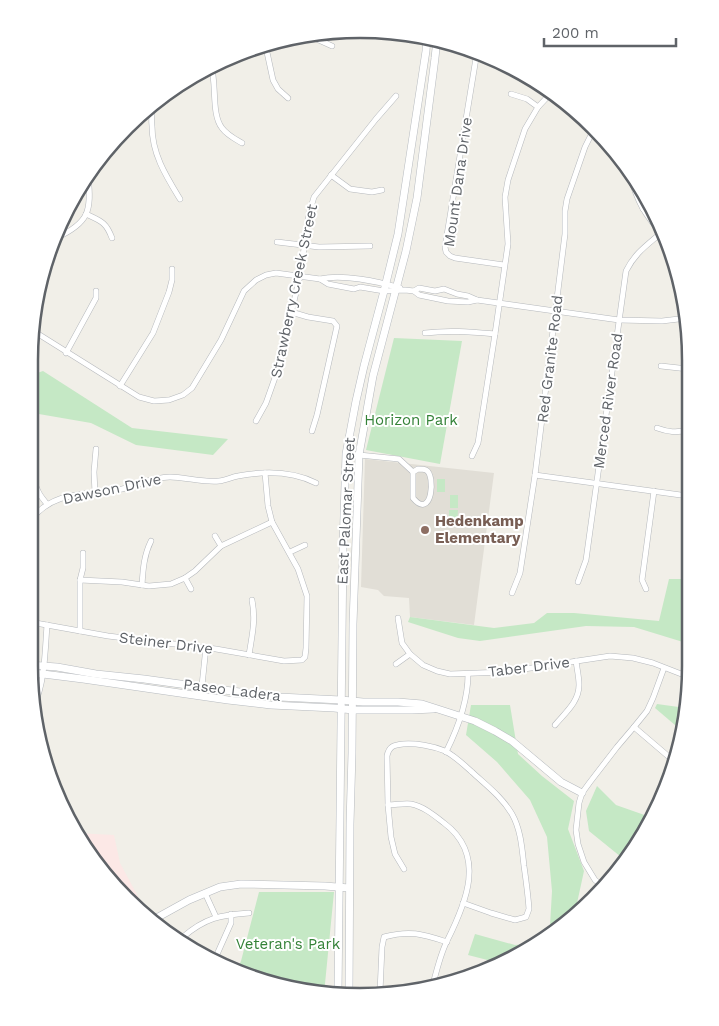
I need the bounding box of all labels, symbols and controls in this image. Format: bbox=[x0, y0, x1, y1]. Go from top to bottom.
scale bar bbox=[544, 15, 676, 47]
text: 200 m bbox=[552, 24, 599, 42]
street label: Mount Dana Drive bbox=[440, 116, 476, 248]
street label: Strawberry Creek Street bbox=[267, 202, 321, 380]
street label: Red Granite Road bbox=[533, 294, 567, 424]
street label: Merced River Road bbox=[590, 332, 626, 470]
park label: Horizon Park bbox=[364, 411, 458, 429]
street label: East Palomar Street bbox=[333, 436, 359, 585]
street label: Dawson Drive bbox=[61, 470, 163, 508]
place label: Hedenkamp Elementary bbox=[435, 512, 524, 547]
marker: Hedenkamp Elementary bbox=[419, 524, 431, 536]
street label: Steiner Drive bbox=[118, 628, 214, 658]
street label: Taber Drive bbox=[487, 653, 571, 681]
street label: Paseo Ladera bbox=[182, 675, 282, 705]
park label: Veteran's Park bbox=[236, 935, 341, 953]

